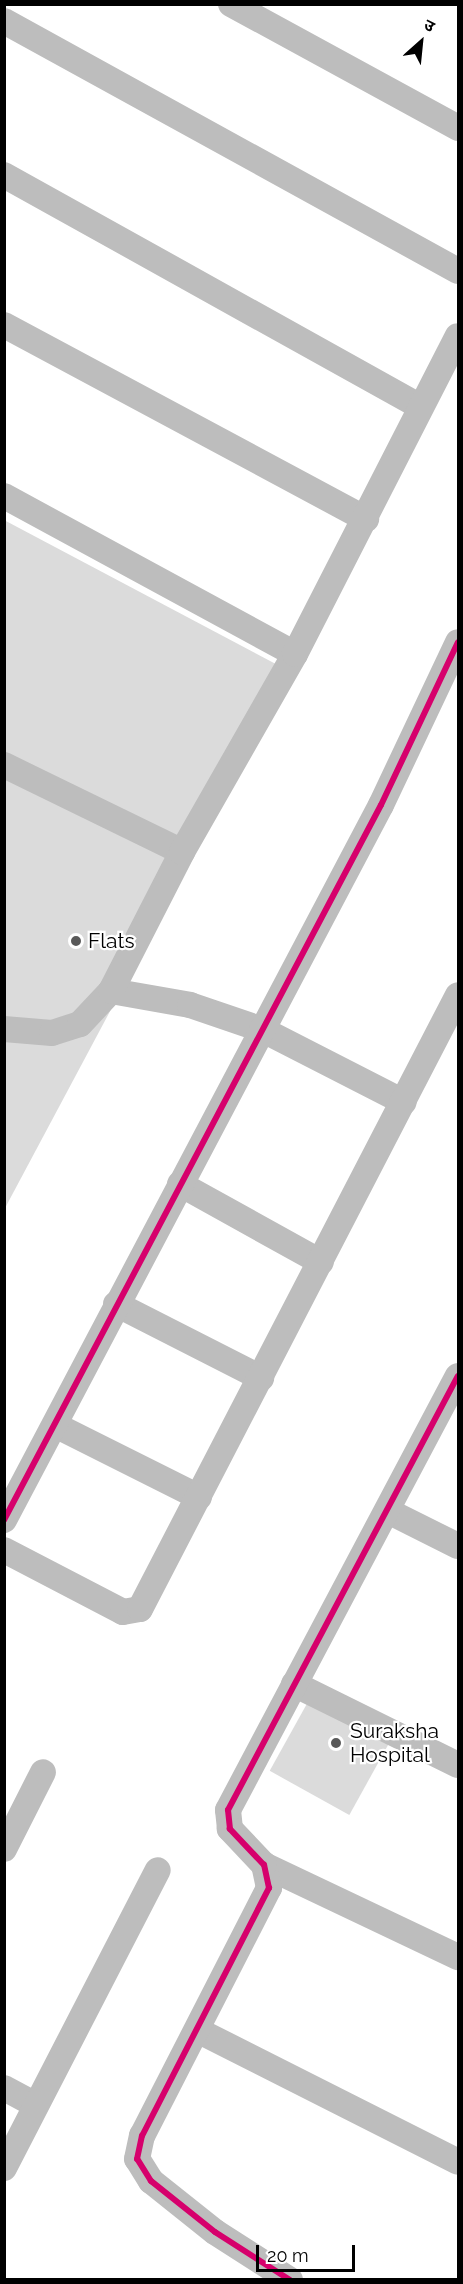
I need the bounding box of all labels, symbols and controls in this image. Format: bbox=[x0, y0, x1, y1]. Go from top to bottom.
north arrow bbox=[391, 12, 451, 72]
text: उ bbox=[421, 15, 438, 36]
place label: Flats bbox=[88, 928, 135, 954]
marker: Flats bbox=[69, 934, 83, 948]
place label: Suraksha Hospital bbox=[350, 1718, 439, 1768]
marker: Suraksha Hospital bbox=[327, 1734, 345, 1752]
scale bar bbox=[259, 2233, 358, 2271]
text: 20 m bbox=[267, 2245, 309, 2266]

